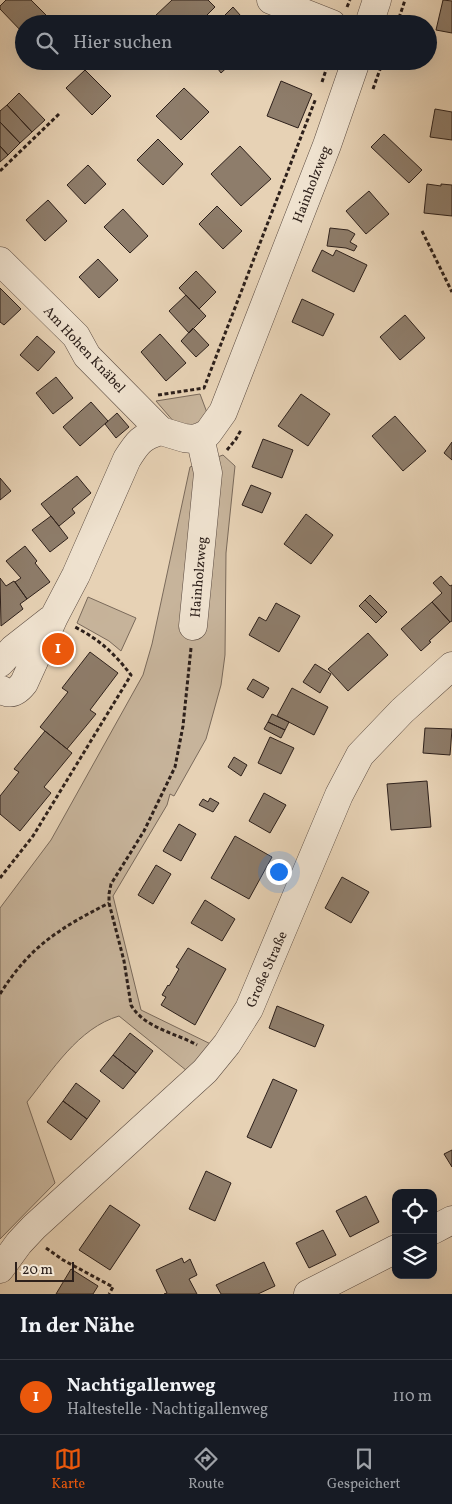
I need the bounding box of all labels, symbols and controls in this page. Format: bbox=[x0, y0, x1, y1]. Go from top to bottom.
search box bbox=[15, 15, 437, 70]
icon: search bbox=[33, 29, 61, 57]
text: Hier suchen bbox=[73, 30, 172, 56]
street label: Hainholzweg bbox=[289, 143, 336, 226]
street label: Am Hohen Knäbel bbox=[39, 302, 129, 398]
street label: Hainholzweg bbox=[186, 536, 213, 619]
pin: 1 bbox=[42, 630, 74, 668]
your location bbox=[266, 859, 292, 885]
street label: Große Straße bbox=[242, 928, 293, 1011]
map controls bbox=[392, 1189, 437, 1279]
button: locate bbox=[392, 1189, 437, 1234]
button: layers bbox=[392, 1234, 437, 1279]
scale bar bbox=[15, 1259, 74, 1282]
text: 20 m bbox=[22, 1261, 53, 1280]
text: In der Nähe bbox=[20, 1312, 135, 1341]
text: Nachtigallenweg bbox=[67, 1373, 216, 1399]
text: 1 bbox=[33, 1386, 39, 1408]
text: 110 m bbox=[393, 1386, 432, 1408]
text: Haltestelle · Nachtigallenweg bbox=[67, 1399, 268, 1421]
tab: Karte bbox=[51, 1445, 85, 1494]
tab: Route bbox=[188, 1445, 224, 1494]
tab: Gespeichert bbox=[327, 1445, 401, 1494]

